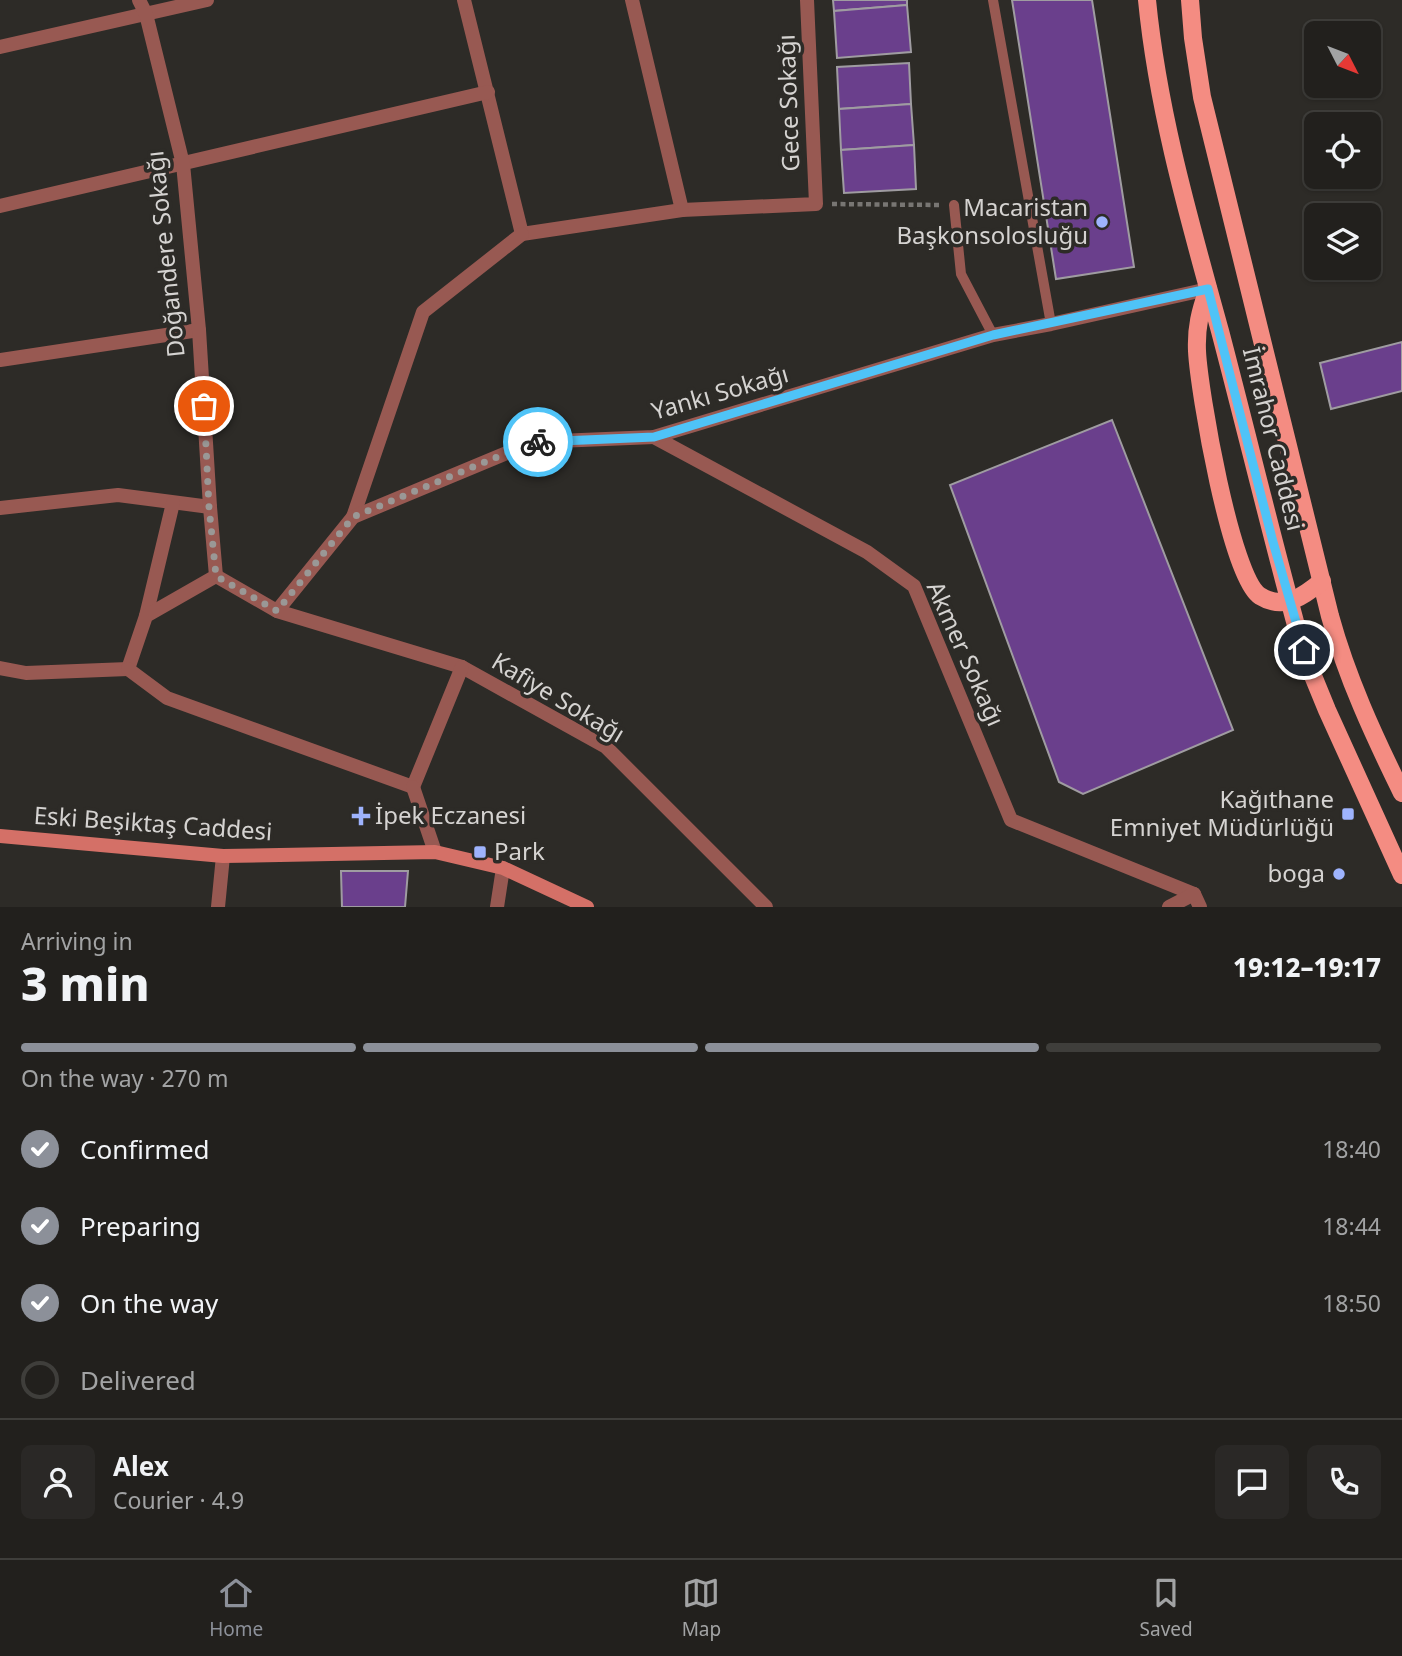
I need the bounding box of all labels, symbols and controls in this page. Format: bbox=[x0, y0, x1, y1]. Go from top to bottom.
north arrow bbox=[1304, 21, 1381, 98]
map controls bbox=[1304, 21, 1381, 280]
street label: Gece Sokağı bbox=[769, 34, 806, 172]
button: locate bbox=[1304, 112, 1381, 189]
street label: Doğandere Sokağı bbox=[137, 149, 192, 359]
place label: Macaristan Başkonsolosluğu bbox=[896, 190, 1088, 251]
button: layers bbox=[1304, 203, 1381, 280]
marker: Macaristan Başkonsolosluğu bbox=[1094, 214, 1110, 230]
street label: İmrahor Caddesi bbox=[1236, 343, 1313, 534]
street label: Yankı Sokağı bbox=[647, 356, 792, 427]
pin bbox=[174, 376, 234, 436]
icon: bag bbox=[185, 387, 223, 425]
courier bbox=[503, 407, 573, 477]
icon: bike bbox=[519, 423, 557, 461]
street label: Akmer Sokağı bbox=[920, 576, 1013, 731]
pin bbox=[1274, 620, 1334, 680]
icon: home bbox=[1285, 631, 1323, 669]
street label: Kafiye Sokağı bbox=[486, 644, 631, 749]
place label: Kağıthane Emniyet Müdürlüğü bbox=[1110, 782, 1334, 843]
street label: Eski Beşiktaş Caddesi bbox=[33, 798, 273, 847]
place label: İpek Eczanesi bbox=[375, 798, 526, 831]
marker: Kağıthane Emniyet Müdürlüğü bbox=[1340, 806, 1356, 822]
marker: İpek Eczanesi bbox=[353, 808, 369, 824]
place label: Park bbox=[494, 834, 545, 867]
marker: Park bbox=[472, 844, 488, 860]
place label: boga bbox=[1267, 856, 1325, 889]
marker: boga bbox=[1331, 866, 1347, 882]
text: Arriving in bbox=[21, 925, 133, 957]
text: 19:12–19:17 bbox=[1233, 949, 1381, 985]
text: 3 min bbox=[21, 952, 150, 1014]
text: On the way · 270 m bbox=[21, 1062, 228, 1094]
icon: check bbox=[21, 1130, 59, 1168]
text: Confirmed bbox=[80, 1131, 210, 1167]
text: 18:40 bbox=[1322, 1133, 1381, 1165]
icon: check bbox=[21, 1207, 59, 1245]
text: Preparing bbox=[80, 1208, 201, 1244]
text: 18:44 bbox=[1322, 1210, 1381, 1242]
icon: check bbox=[21, 1284, 59, 1322]
text: On the way bbox=[80, 1285, 218, 1321]
text: 18:50 bbox=[1322, 1287, 1381, 1319]
text: Delivered bbox=[80, 1362, 196, 1398]
button: person bbox=[21, 1445, 95, 1519]
button: chat bbox=[1215, 1445, 1289, 1519]
button: phone bbox=[1307, 1445, 1381, 1519]
text: Alex bbox=[113, 1448, 169, 1484]
text: Courier · 4.9 bbox=[113, 1484, 244, 1516]
tab: Home bbox=[209, 1574, 263, 1642]
tab: Map bbox=[682, 1574, 721, 1642]
tab: Saved bbox=[1140, 1574, 1193, 1642]

